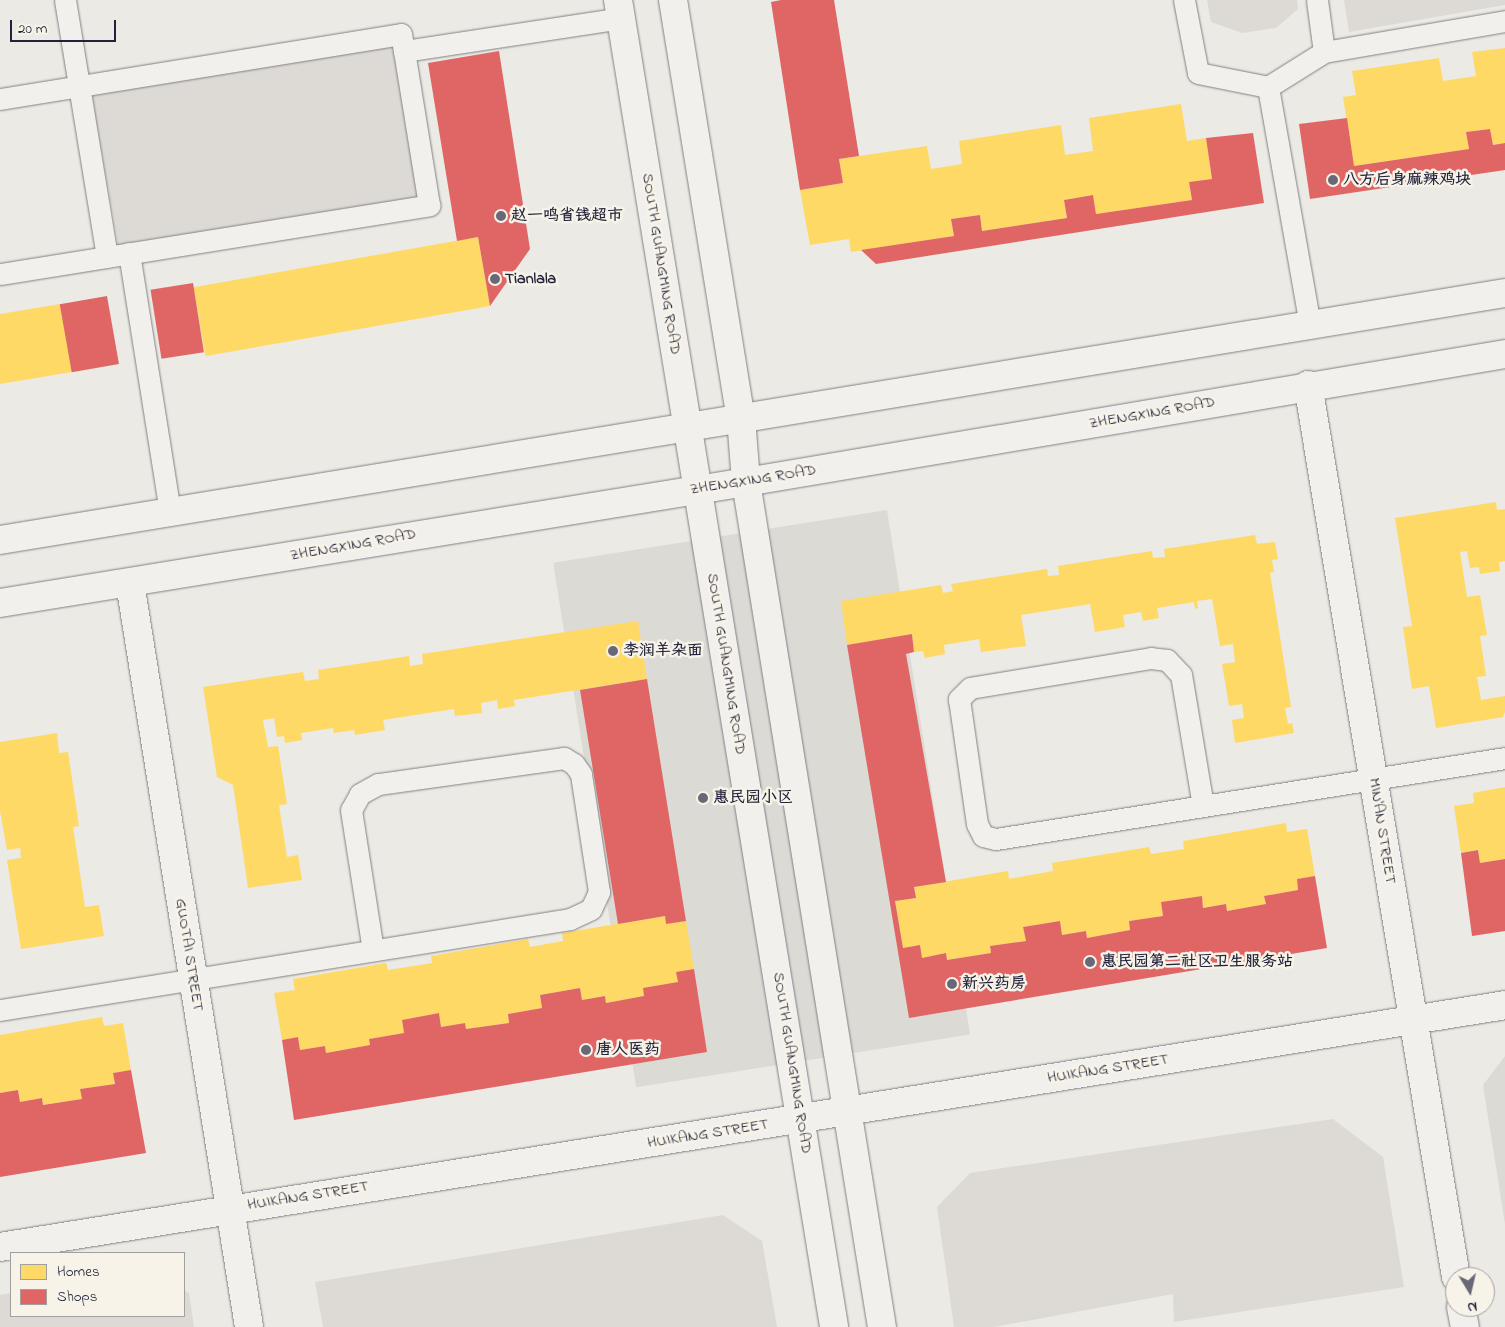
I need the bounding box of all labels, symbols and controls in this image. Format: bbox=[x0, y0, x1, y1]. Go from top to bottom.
scale bar bbox=[12, 10, 119, 42]
text: 20 m bbox=[18, 18, 47, 40]
place label: 八方后身麻辣鸡块 bbox=[1343, 170, 1471, 190]
street label: SOUTH GUANGMING ROAD bbox=[637, 172, 685, 356]
marker: 八方后身麻辣鸡块 bbox=[1327, 174, 1339, 186]
place label: 赵一鸣省钱超市 bbox=[511, 206, 623, 226]
marker: 赵一鸣省钱超市 bbox=[495, 210, 507, 222]
place label: Tianlala bbox=[505, 269, 556, 289]
marker: Tianlala bbox=[489, 273, 501, 285]
street label: ZHENGXING ROAD bbox=[1087, 392, 1217, 434]
street label: ZHENGXING ROAD bbox=[688, 461, 818, 499]
street label: ZHENGXING ROAD bbox=[288, 524, 418, 566]
street label: SOUTH GUANGMING ROAD bbox=[702, 572, 750, 756]
place label: 李润羊杂面 bbox=[623, 641, 703, 661]
marker: 李润羊杂面 bbox=[607, 645, 619, 657]
street label: MIN'AN STREET bbox=[1364, 776, 1400, 886]
place label: 惠民园小区 bbox=[713, 788, 793, 808]
marker: 惠民园小区 bbox=[697, 792, 709, 804]
street label: GUOTAI STREET bbox=[171, 897, 207, 1013]
place label: 惠民园第二社区卫生服务站 bbox=[1101, 952, 1293, 972]
marker: 惠民园第二社区卫生服务站 bbox=[1083, 955, 1097, 969]
street label: SOUTH GUANGMING ROAD bbox=[768, 971, 816, 1155]
place label: 新兴药房 bbox=[962, 974, 1026, 994]
marker: 新兴药房 bbox=[946, 978, 958, 990]
place label: 唐人医药 bbox=[596, 1040, 660, 1060]
marker: 唐人医药 bbox=[580, 1044, 592, 1056]
street label: HUIKANG STREET bbox=[1046, 1050, 1170, 1088]
street label: HUIKANG STREET bbox=[646, 1115, 770, 1153]
street label: HUIKANG STREET bbox=[246, 1177, 370, 1215]
legend bbox=[10, 1252, 185, 1317]
text: Homes bbox=[57, 1261, 100, 1283]
north arrow bbox=[1445, 1267, 1495, 1317]
text: Shops bbox=[57, 1286, 97, 1308]
text: N bbox=[1466, 1295, 1479, 1317]

